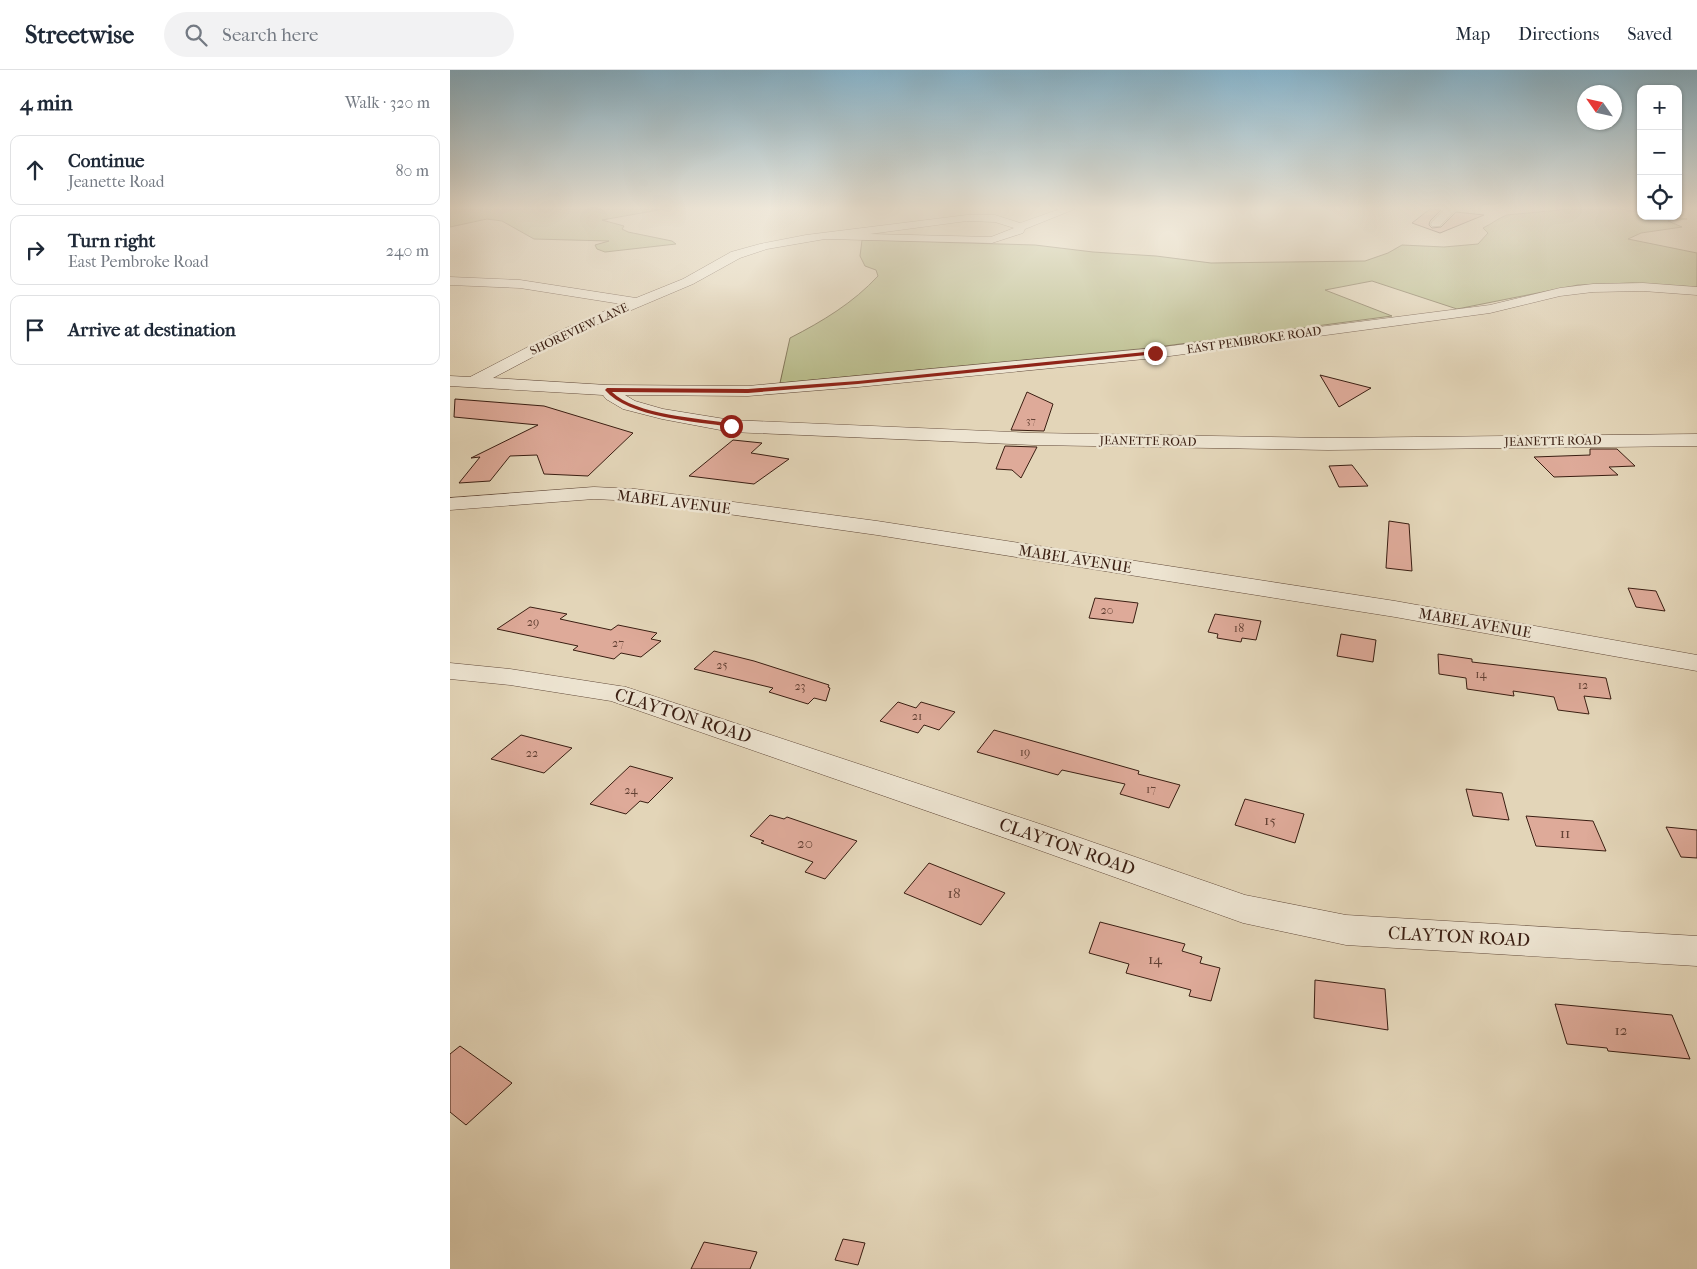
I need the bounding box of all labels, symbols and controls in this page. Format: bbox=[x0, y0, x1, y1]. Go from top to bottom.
search box bbox=[164, 12, 514, 57]
text: Streetwise bbox=[25, 21, 134, 49]
icon: search bbox=[182, 21, 210, 49]
text: Search here bbox=[222, 24, 318, 46]
text: Map bbox=[1456, 24, 1490, 45]
text: Directions bbox=[1518, 24, 1599, 45]
text: Saved bbox=[1627, 24, 1672, 45]
north arrow bbox=[1577, 85, 1622, 130]
map controls bbox=[1637, 85, 1682, 220]
button: + bbox=[1637, 85, 1682, 130]
text: 4 min bbox=[20, 91, 73, 115]
text: Walk · 320 m bbox=[345, 93, 430, 112]
button: − bbox=[1637, 130, 1682, 175]
text: Continue bbox=[68, 150, 144, 172]
icon: ahead bbox=[21, 156, 49, 184]
text: 80 m bbox=[395, 161, 429, 180]
text: Jeanette Road bbox=[68, 172, 165, 191]
button: locate bbox=[1637, 175, 1682, 220]
text: Turn right bbox=[68, 230, 155, 252]
icon: right bbox=[21, 236, 49, 264]
text: 240 m bbox=[386, 241, 429, 260]
text: East Pembroke Road bbox=[68, 252, 209, 271]
street label: SHOREVIEW LANE bbox=[528, 300, 630, 358]
icon: arrive bbox=[21, 316, 49, 344]
text: Arrive at destination bbox=[68, 319, 236, 341]
street label: EAST PEMBROKE ROAD bbox=[1186, 324, 1322, 356]
route end bbox=[1144, 342, 1167, 365]
house number: 37 bbox=[1026, 414, 1036, 427]
route start bbox=[720, 415, 743, 438]
street label: JEANETTE ROAD bbox=[1098, 433, 1197, 449]
street label: JEANETTE ROAD bbox=[1503, 433, 1602, 449]
street label: MABEL AVENUE bbox=[616, 486, 732, 518]
street label: MABEL AVENUE bbox=[1017, 541, 1133, 577]
house number: 20 bbox=[1101, 603, 1113, 617]
street label: MABEL AVENUE bbox=[1417, 604, 1533, 642]
house number: 29 bbox=[527, 615, 539, 629]
house number: 18 bbox=[1234, 621, 1244, 635]
house number: 27 bbox=[612, 636, 624, 650]
house number: 25 bbox=[716, 658, 728, 672]
house number: 14 bbox=[1475, 667, 1488, 681]
house number: 12 bbox=[1578, 678, 1588, 692]
house number: 23 bbox=[794, 679, 806, 693]
street label: CLAYTON ROAD bbox=[612, 684, 754, 748]
house number: 21 bbox=[912, 709, 922, 723]
house number: 19 bbox=[1020, 745, 1030, 759]
house number: 22 bbox=[526, 746, 538, 760]
house number: 17 bbox=[1146, 782, 1156, 796]
house number: 24 bbox=[624, 783, 639, 797]
house number: 15 bbox=[1264, 811, 1276, 829]
street label: CLAYTON ROAD bbox=[996, 814, 1138, 880]
house number: 11 bbox=[1560, 824, 1570, 842]
house number: 20 bbox=[797, 834, 813, 852]
house number: 18 bbox=[948, 884, 960, 902]
street label: CLAYTON ROAD bbox=[1387, 923, 1531, 951]
house number: 14 bbox=[1148, 950, 1163, 968]
house number: 12 bbox=[1614, 1021, 1628, 1039]

